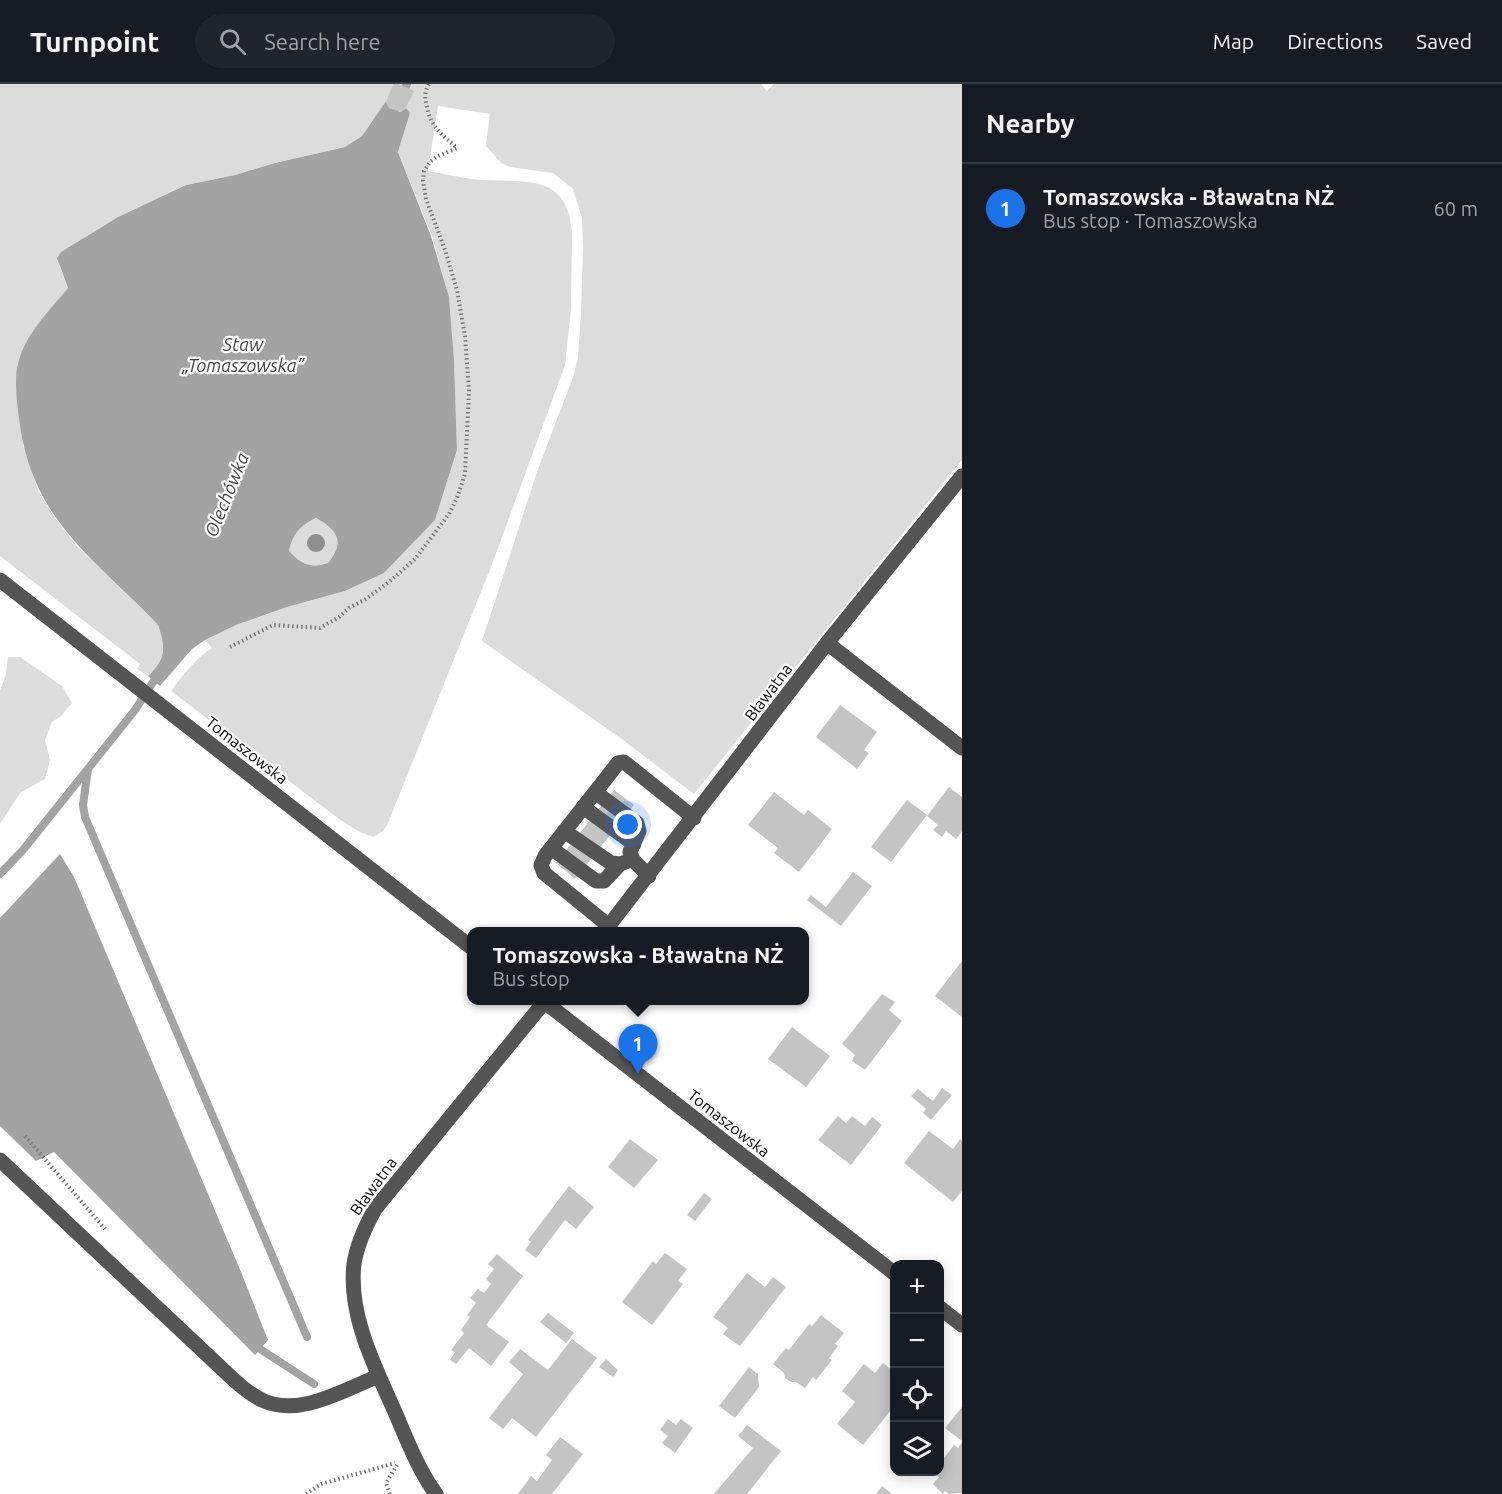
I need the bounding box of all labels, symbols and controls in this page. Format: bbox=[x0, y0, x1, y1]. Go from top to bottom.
search box bbox=[195, 14, 615, 68]
icon: search bbox=[216, 25, 249, 58]
text: Turnpoint bbox=[30, 26, 159, 57]
text: Search here bbox=[264, 29, 381, 54]
text: Map bbox=[1213, 29, 1254, 53]
text: Directions bbox=[1287, 29, 1383, 53]
text: Saved bbox=[1416, 29, 1472, 53]
text: Nearby bbox=[986, 109, 1074, 138]
text: Tomaszowska - Bławatna NŻ bbox=[1043, 184, 1334, 209]
text: 1 bbox=[1000, 197, 1011, 220]
text: 60 m bbox=[1434, 197, 1478, 220]
text: Bus stop · Tomaszowska bbox=[1043, 209, 1258, 232]
water label: Staw „Tomaszowska” bbox=[181, 334, 305, 375]
water label: Olechówka bbox=[200, 450, 252, 539]
street label: Bławatna bbox=[741, 660, 795, 724]
street label: Tomaszowska bbox=[203, 713, 291, 787]
your location bbox=[613, 810, 642, 839]
popup bbox=[467, 927, 809, 1005]
text: Tomaszowska - Bławatna NŻ bbox=[492, 942, 784, 967]
text: Bus stop bbox=[492, 967, 570, 990]
pin: 1 bbox=[618, 1024, 658, 1074]
street label: Tomaszowska bbox=[685, 1086, 773, 1160]
street label: Bławatna bbox=[346, 1154, 400, 1218]
map controls bbox=[890, 1260, 944, 1476]
button: + bbox=[890, 1260, 944, 1314]
button: − bbox=[890, 1314, 944, 1368]
button: locate bbox=[890, 1368, 944, 1422]
button: layers bbox=[890, 1422, 944, 1476]

